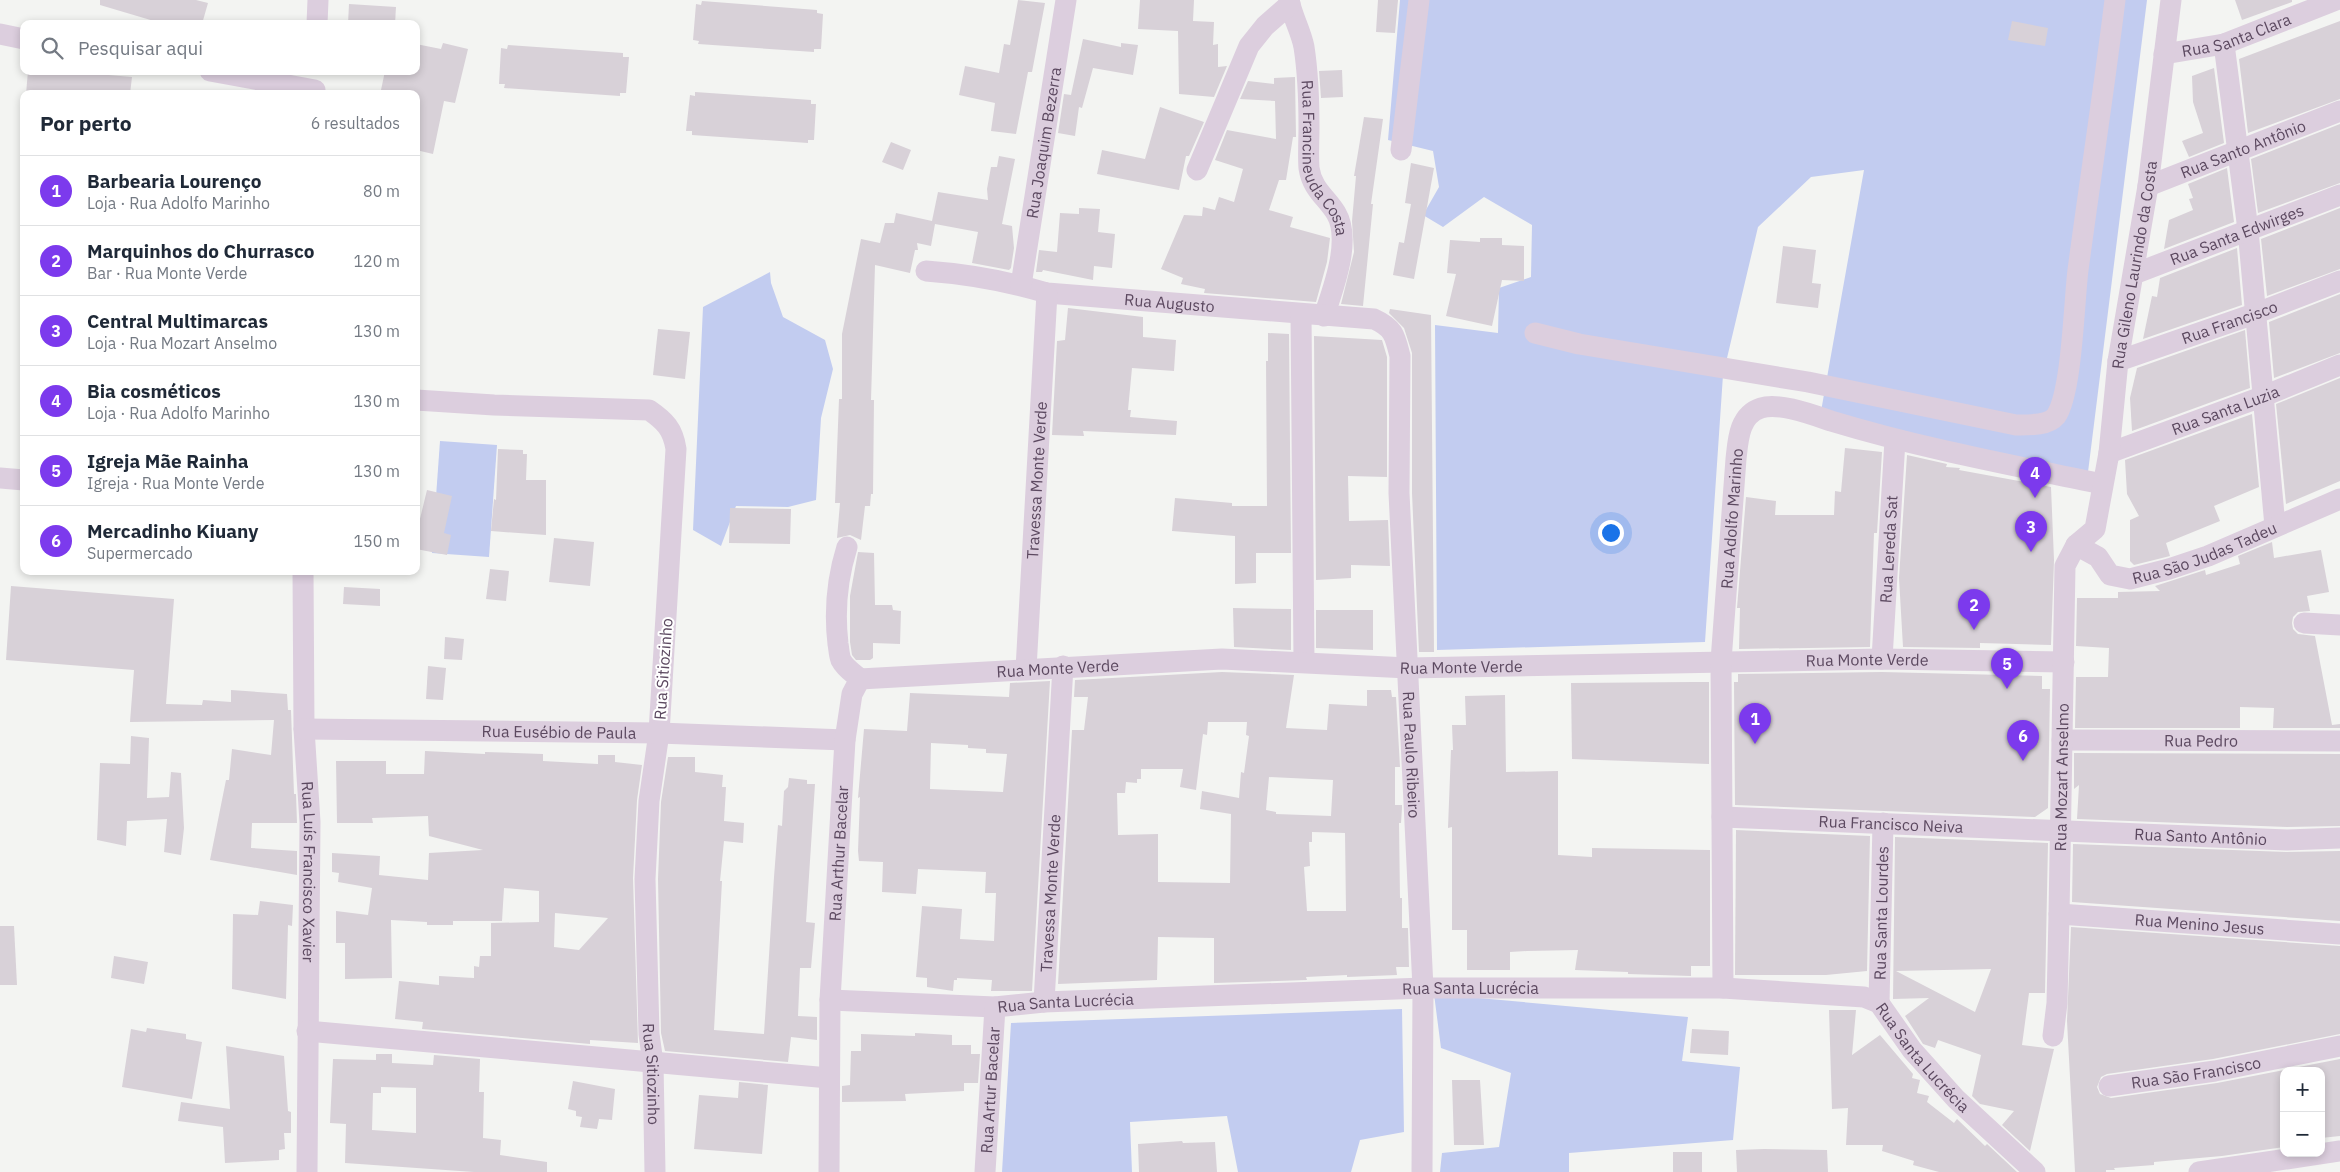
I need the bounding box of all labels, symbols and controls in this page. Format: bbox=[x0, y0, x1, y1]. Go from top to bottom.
street label: Rua Santa Clara bbox=[2180, 9, 2294, 61]
search box bbox=[20, 20, 420, 75]
icon: search bbox=[38, 34, 66, 62]
text: Pesquisar aqui bbox=[78, 36, 203, 60]
street label: Rua Joaquim Bezerra bbox=[1022, 65, 1065, 220]
street label: Rua Francineuda Costa bbox=[1298, 79, 1352, 237]
text: Por perto bbox=[40, 109, 132, 137]
text: 6 resultados bbox=[311, 113, 400, 133]
street label: Rua Santo Antônio bbox=[2177, 115, 2309, 182]
street label: Rua Gileno Laurindo da Costa bbox=[2107, 159, 2161, 370]
text: Barbearia Lourenço bbox=[87, 169, 262, 193]
text: 1 bbox=[51, 181, 61, 201]
text: 80 m bbox=[363, 181, 400, 201]
text: Loja · Rua Adolfo Marinho bbox=[87, 193, 270, 213]
street label: Rua Santa Edwirges bbox=[2167, 200, 2306, 269]
text: Marquinhos do Churrasco bbox=[87, 239, 314, 263]
text: 2 bbox=[51, 251, 61, 271]
text: 120 m bbox=[353, 251, 400, 271]
text: Bar · Rua Monte Verde bbox=[87, 263, 247, 283]
street label: Rua Augusto bbox=[1123, 289, 1215, 316]
street label: Rua Francisco bbox=[2179, 296, 2280, 348]
text: Central Multimarcas bbox=[87, 309, 268, 333]
text: 3 bbox=[51, 321, 61, 341]
text: 130 m bbox=[353, 321, 400, 341]
text: Loja · Rua Mozart Anselmo bbox=[87, 333, 277, 353]
text: Bia cosméticos bbox=[87, 379, 221, 403]
street label: Rua Santa Luzia bbox=[2169, 381, 2283, 439]
text: 4 bbox=[51, 391, 61, 411]
text: 130 m bbox=[353, 391, 400, 411]
street label: Travessa Monte Verde bbox=[1022, 401, 1051, 560]
text: Loja · Rua Adolfo Marinho bbox=[87, 403, 270, 423]
street label: Rua Adolfo Marinho bbox=[1716, 447, 1747, 589]
text: Igreja Mãe Rainha bbox=[87, 449, 249, 473]
pin: 4 bbox=[2019, 457, 2051, 498]
text: 5 bbox=[51, 461, 61, 481]
text: 130 m bbox=[353, 461, 400, 481]
text: Igreja · Rua Monte Verde bbox=[87, 473, 264, 493]
street label: Rua Lereda Sat bbox=[1875, 495, 1902, 604]
pin: 3 bbox=[2015, 511, 2047, 552]
street label: Rua São Judas Tadeu bbox=[2130, 518, 2280, 588]
text: Mercadinho Kiuany bbox=[87, 519, 258, 543]
your location bbox=[1598, 520, 1624, 546]
text: 6 bbox=[51, 531, 61, 551]
text: 150 m bbox=[353, 531, 400, 551]
text: Supermercado bbox=[87, 543, 193, 563]
pin: 2 bbox=[1958, 589, 1990, 630]
street label: Rua Sitiozinho bbox=[649, 617, 677, 721]
pin: 5 bbox=[1991, 648, 2023, 689]
street label: Rua Monte Verde bbox=[1806, 649, 1929, 670]
street label: Rua Monte Verde bbox=[996, 655, 1120, 681]
street label: Rua Monte Verde bbox=[1399, 656, 1523, 678]
street label: Rua Paulo Ribeiro bbox=[1399, 691, 1425, 819]
pin: 1 bbox=[1739, 703, 1771, 744]
street label: Rua Mozart Anselmo bbox=[2050, 703, 2073, 852]
pin: 6 bbox=[2007, 720, 2039, 761]
street label: Rua Eusébio de Paula bbox=[482, 721, 637, 743]
street label: Rua Pedro bbox=[2164, 730, 2238, 751]
street label: Rua Luís Francisco Xavier bbox=[297, 780, 320, 963]
street label: Rua Arthur Bacelar bbox=[825, 785, 852, 922]
street label: Rua Francisco Neiva bbox=[1818, 811, 1964, 837]
street label: Travessa Monte Verde bbox=[1036, 813, 1065, 973]
street label: Rua Santo Antônio bbox=[2134, 824, 2267, 849]
street label: Rua Santa Lourdes bbox=[1870, 846, 1892, 980]
street label: Rua Menino Jesus bbox=[2134, 909, 2265, 939]
street label: Rua Santa Lucrécia bbox=[1402, 978, 1539, 999]
street label: Rua Santa Lucrécia bbox=[996, 989, 1135, 1017]
street label: Rua Santa Lucrécia bbox=[1872, 998, 1974, 1117]
street label: Rua Sitiozinho bbox=[639, 1023, 664, 1125]
street label: Rua Artur Bacelar bbox=[976, 1026, 1004, 1154]
street label: Rua São Francisco bbox=[2130, 1052, 2263, 1093]
map controls bbox=[2280, 1067, 2325, 1157]
button: + bbox=[2280, 1067, 2325, 1112]
button: − bbox=[2280, 1112, 2325, 1157]

